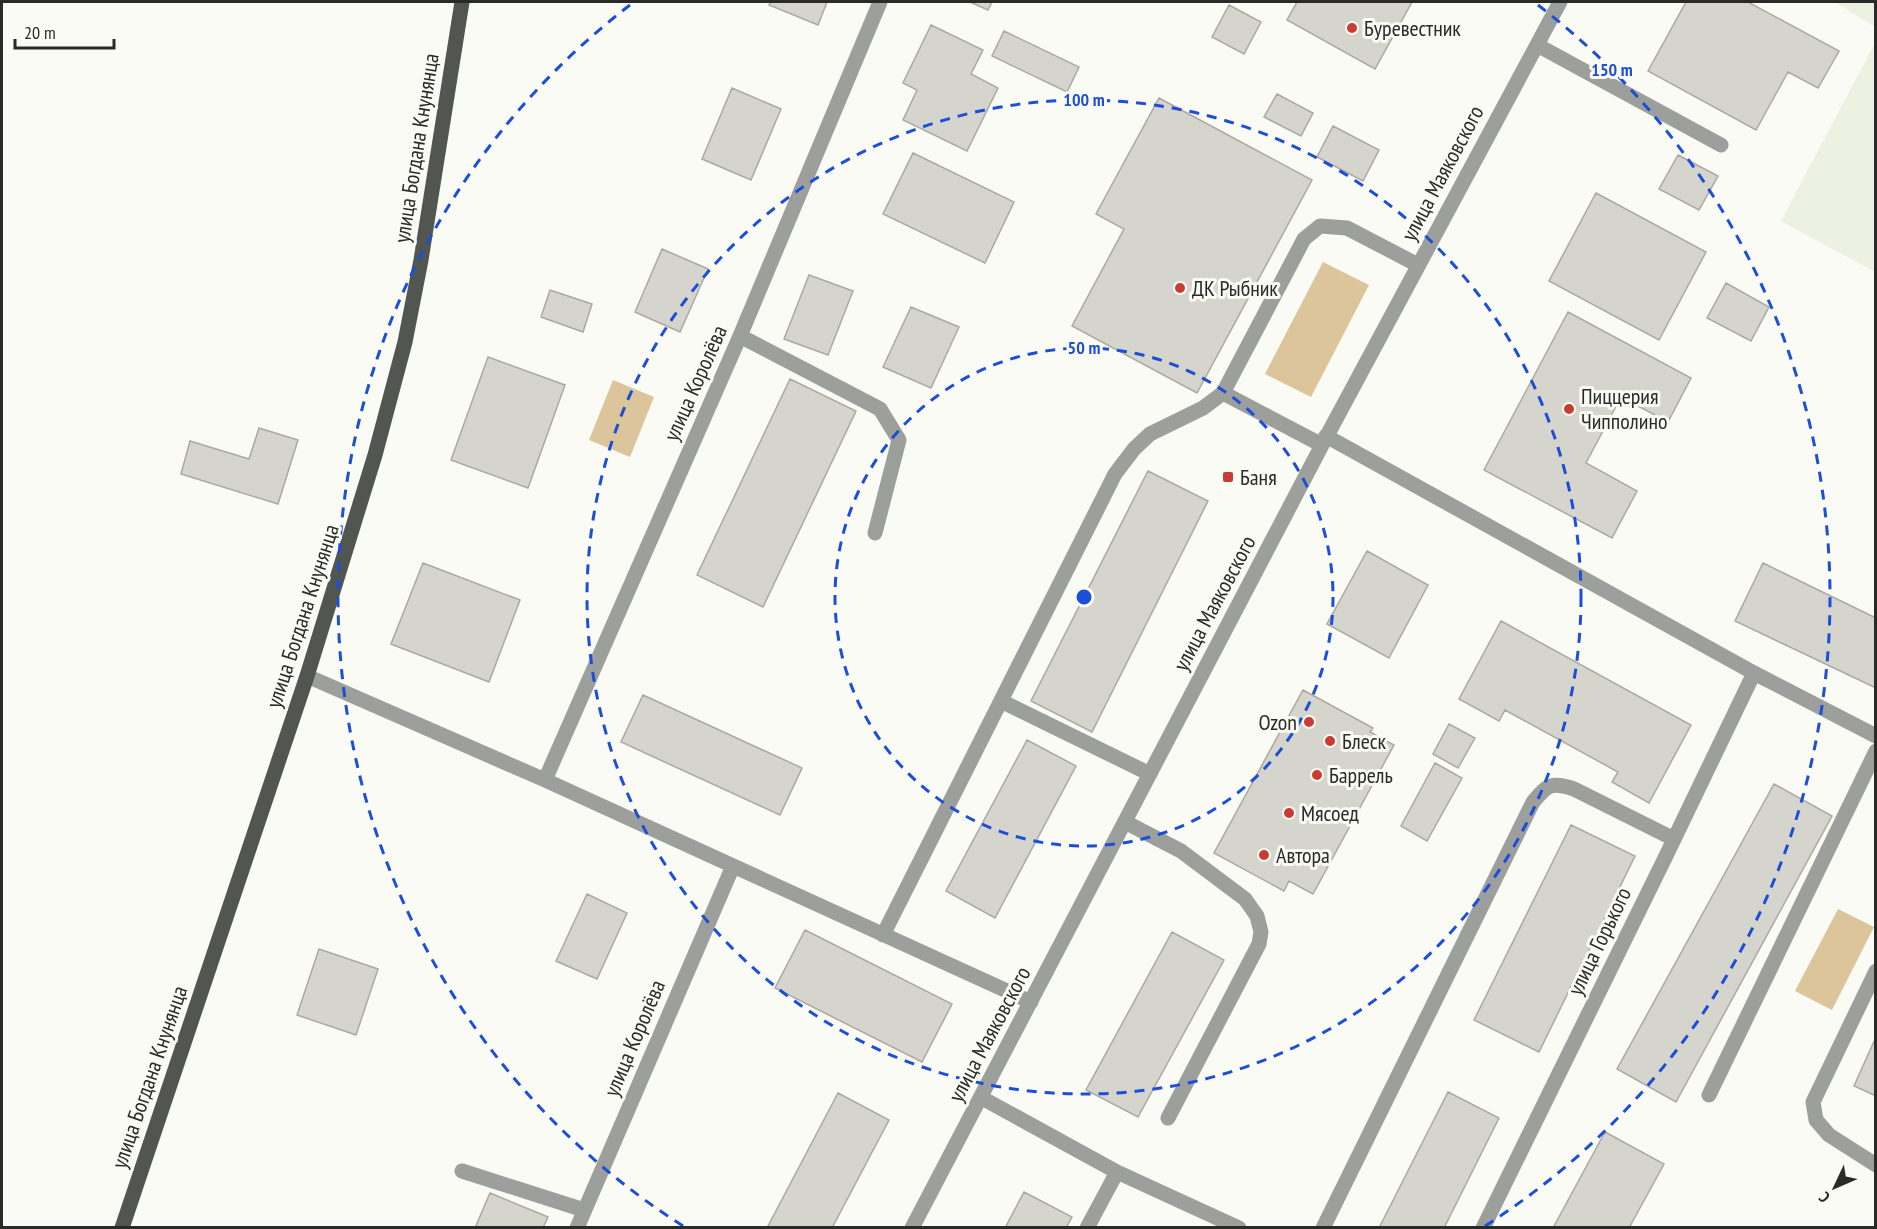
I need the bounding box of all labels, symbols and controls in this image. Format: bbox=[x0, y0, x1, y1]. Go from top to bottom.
scale bar bbox=[15, 12, 114, 50]
place label: Буревестник bbox=[1364, 14, 1461, 42]
text: 20 m bbox=[24, 21, 56, 44]
marker: Буревестник bbox=[1345, 21, 1359, 35]
street label: улица Богдана Кнунянца bbox=[387, 51, 445, 245]
text: 150 m bbox=[1591, 58, 1633, 81]
text: 100 m bbox=[1063, 88, 1105, 111]
street label: улица Маяковского bbox=[1395, 101, 1489, 245]
place label: ДК Рыбник bbox=[1192, 274, 1278, 302]
marker: ДК Рыбник bbox=[1173, 281, 1187, 295]
street label: улица Королёва bbox=[657, 321, 733, 445]
text: 50 m bbox=[1068, 336, 1100, 359]
place label: Пиццерия Чипполино bbox=[1581, 382, 1667, 435]
marker: Пиццерия Чипполино bbox=[1562, 402, 1576, 416]
place label: Баня bbox=[1240, 463, 1277, 491]
marker: Баня bbox=[1221, 470, 1235, 484]
street label: улица Богдана Кнунянца bbox=[259, 521, 345, 711]
street label: улица Маяковского bbox=[1167, 531, 1261, 675]
centre of rings bbox=[1074, 587, 1094, 607]
place label: Ozon bbox=[1258, 708, 1297, 736]
marker: Ozon bbox=[1302, 715, 1316, 729]
place label: Блеск bbox=[1342, 727, 1386, 755]
marker: Блеск bbox=[1323, 734, 1337, 748]
place label: Баррель bbox=[1329, 761, 1393, 789]
marker: Баррель bbox=[1310, 768, 1324, 782]
place label: Мясоед bbox=[1301, 799, 1359, 827]
marker: Мясоед bbox=[1282, 806, 1296, 820]
place label: Автора bbox=[1276, 841, 1330, 869]
marker: Автора bbox=[1257, 848, 1271, 862]
street label: улица Горького bbox=[1561, 882, 1637, 1000]
street label: улица Маяковского bbox=[942, 962, 1036, 1106]
street label: улица Королёва bbox=[597, 976, 671, 1100]
street label: улица Богдана Кнунянца bbox=[105, 982, 193, 1172]
north arrow bbox=[1805, 1157, 1865, 1217]
text: С bbox=[1814, 1187, 1834, 1207]

